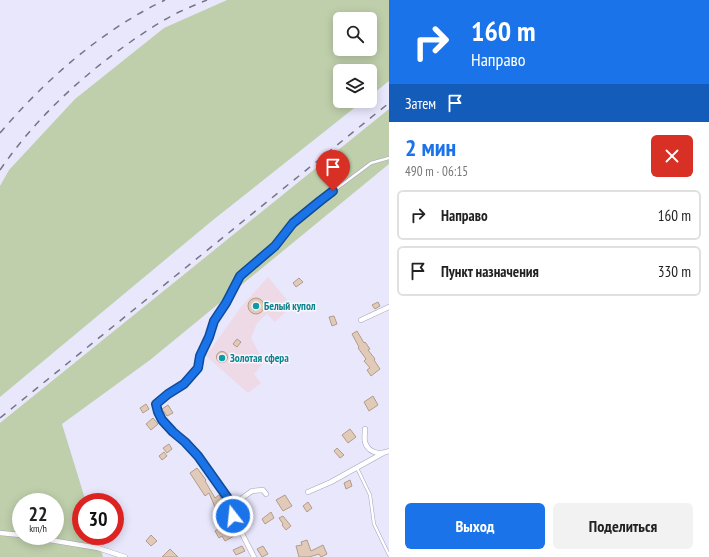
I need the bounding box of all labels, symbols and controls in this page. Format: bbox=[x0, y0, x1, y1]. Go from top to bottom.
map controls bbox=[333, 12, 377, 108]
button: search bbox=[333, 12, 377, 56]
text: 160 m bbox=[471, 12, 535, 49]
icon: right bbox=[405, 16, 457, 68]
text: Направо bbox=[471, 48, 526, 71]
button: layers bbox=[333, 64, 377, 108]
icon: arrive bbox=[444, 92, 466, 114]
text: Затем bbox=[405, 94, 436, 113]
text: 2 мин bbox=[405, 132, 456, 163]
button: close bbox=[651, 135, 693, 177]
pin bbox=[316, 150, 350, 191]
icon: arrive bbox=[322, 156, 344, 178]
text: 490 m · 06:15 bbox=[405, 163, 468, 180]
icon: right bbox=[407, 204, 429, 226]
text: Направо bbox=[441, 206, 488, 225]
text: 160 m bbox=[658, 206, 691, 225]
icon: arrive bbox=[407, 260, 429, 282]
text: Пункт назначения bbox=[441, 262, 539, 281]
text: 330 m bbox=[658, 262, 691, 281]
place label: Белый купол bbox=[264, 299, 316, 313]
marker: Белый купол bbox=[251, 301, 261, 311]
place label: Золотая сфера bbox=[230, 351, 289, 365]
marker: Золотая сфера bbox=[217, 353, 227, 363]
speed limit sign: 30 bbox=[72, 493, 124, 545]
position arrow bbox=[212, 495, 254, 537]
text: 22 bbox=[28, 501, 48, 527]
button: Выход bbox=[405, 503, 545, 549]
button: Поделиться bbox=[553, 503, 693, 549]
text: km/h bbox=[29, 522, 47, 535]

